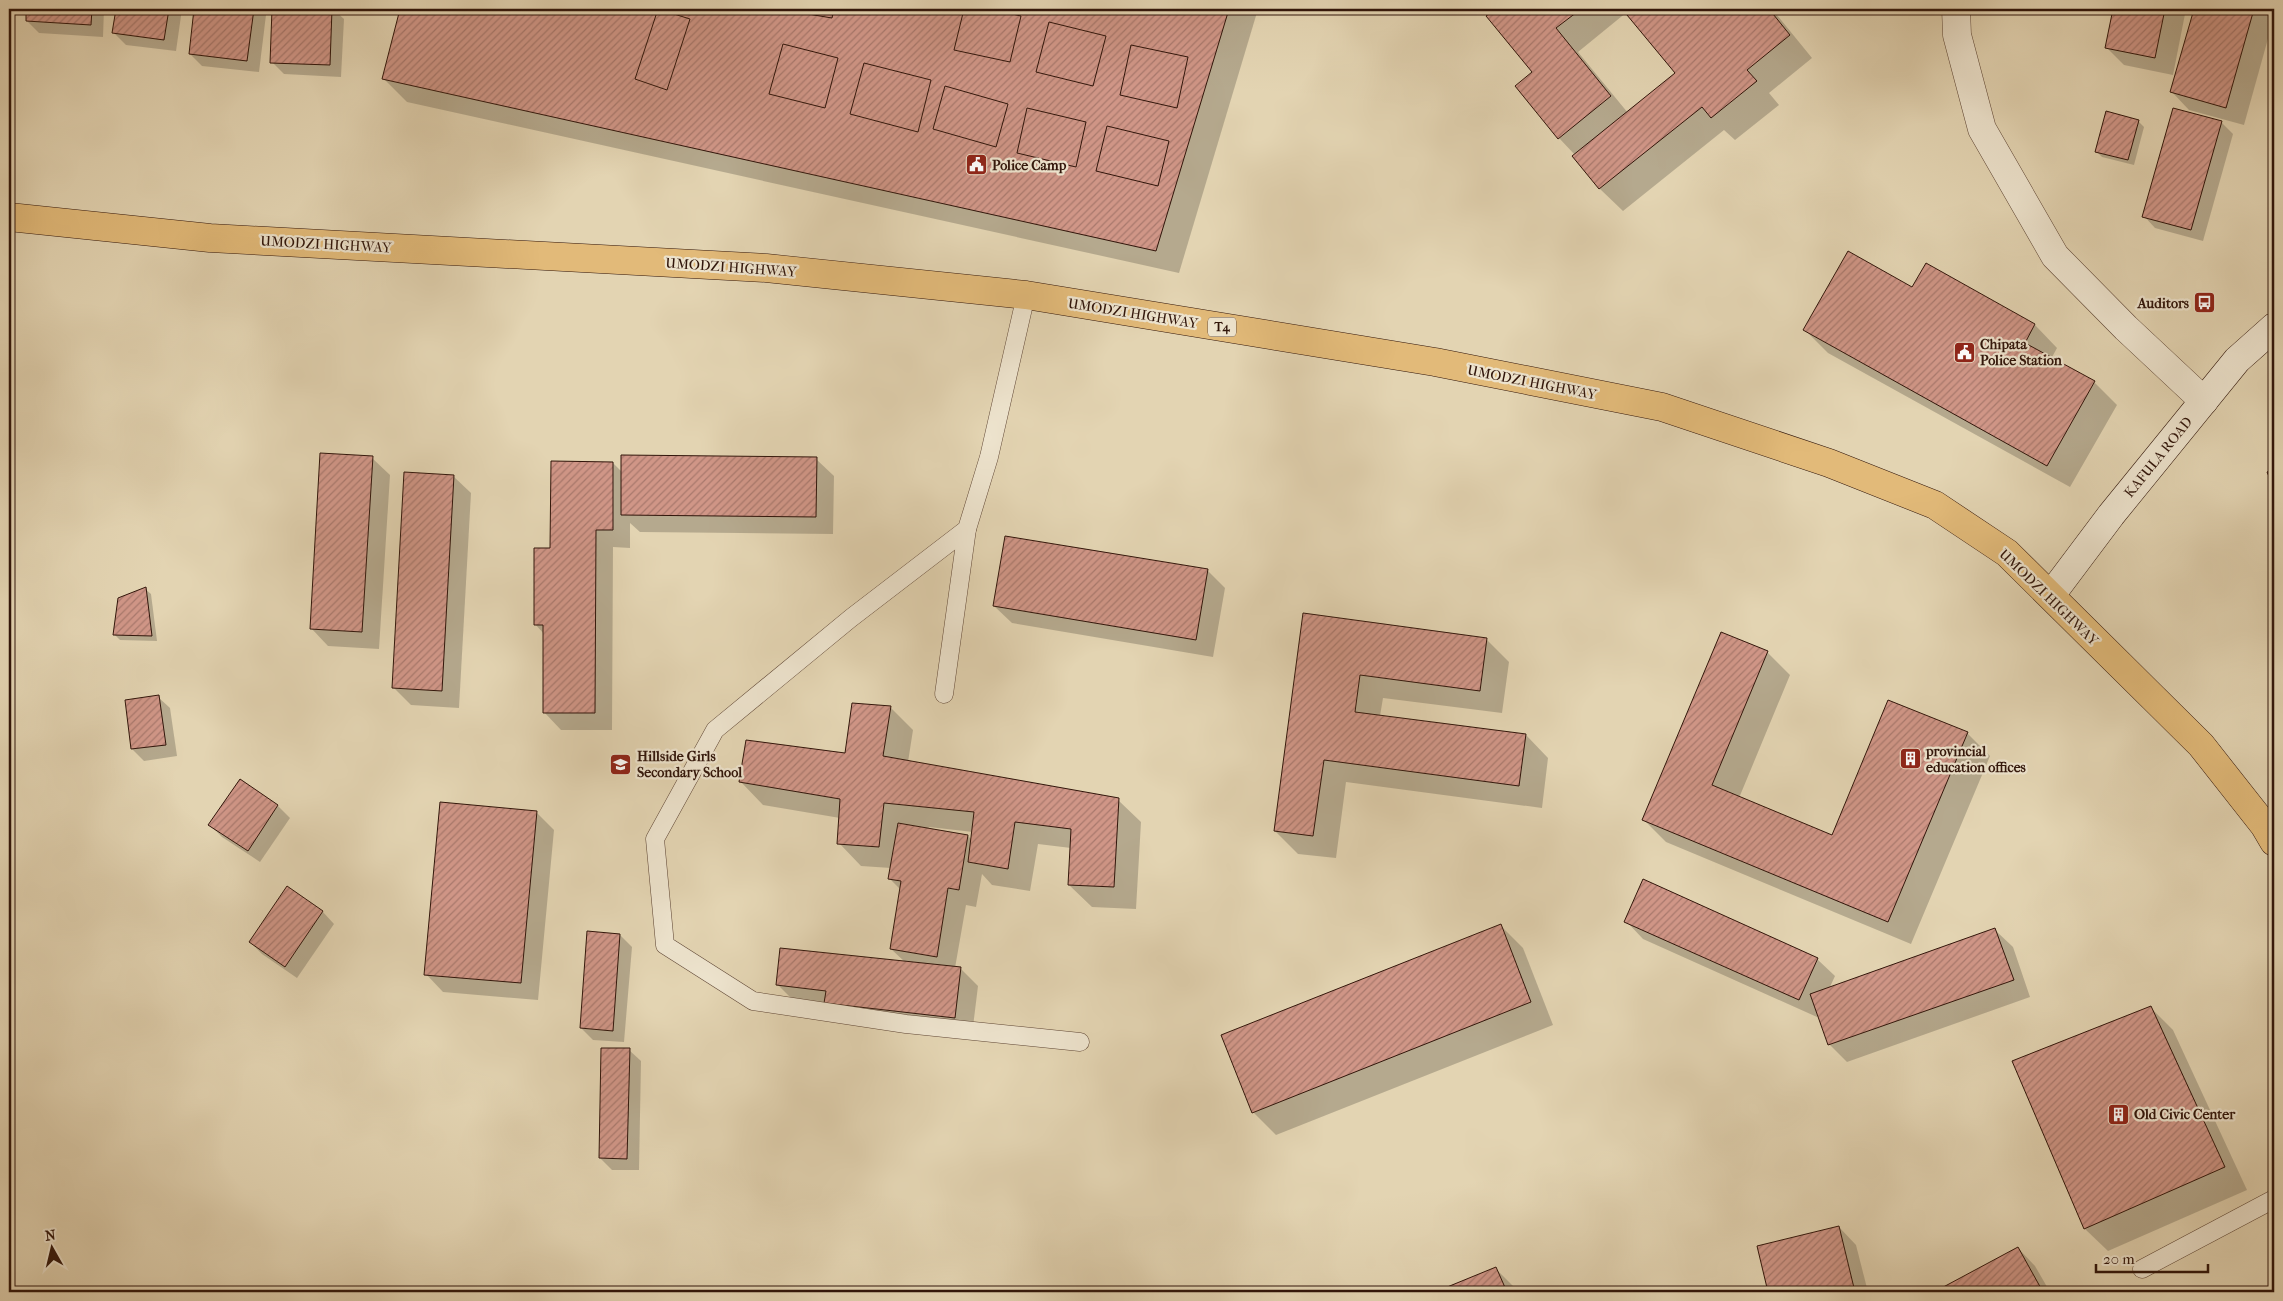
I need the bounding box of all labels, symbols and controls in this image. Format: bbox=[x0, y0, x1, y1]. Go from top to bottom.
public building icon: Police Camp bbox=[964, 153, 988, 177]
place label: Police Camp bbox=[992, 157, 1067, 174]
street label: UMODZI HIGHWAY bbox=[260, 233, 393, 256]
street label: UMODZI HIGHWAY bbox=[665, 254, 798, 281]
bus stop icon: Auditors bbox=[2193, 291, 2217, 315]
street label: UMODZI HIGHWAY bbox=[1067, 295, 1200, 332]
place label: Auditors bbox=[2136, 295, 2190, 312]
road number: T4 bbox=[1208, 318, 1236, 337]
place label: Chipata Police Station bbox=[1980, 336, 2063, 369]
public building icon: Chipata Police Station bbox=[1952, 340, 1976, 364]
street label: UMODZI HIGHWAY bbox=[1466, 362, 1599, 403]
street label: KAFULA ROAD bbox=[2121, 413, 2196, 501]
street label: UMODZI HIGHWAY bbox=[1995, 546, 2102, 649]
place label: provincial education offices bbox=[1925, 743, 2027, 776]
building icon: provincial education offices bbox=[1898, 747, 1922, 771]
place label: Hillside Girls Secondary School bbox=[637, 748, 742, 781]
school or university icon: Hillside Girls Secondary School bbox=[609, 752, 633, 776]
building icon: Old Civic Center bbox=[2106, 1102, 2130, 1126]
place label: Old Civic Center bbox=[2134, 1106, 2236, 1123]
north arrow bbox=[28, 1224, 78, 1274]
text: N bbox=[44, 1226, 57, 1245]
scale bar bbox=[2096, 1241, 2208, 1273]
text: 20 m bbox=[2103, 1250, 2135, 1268]

